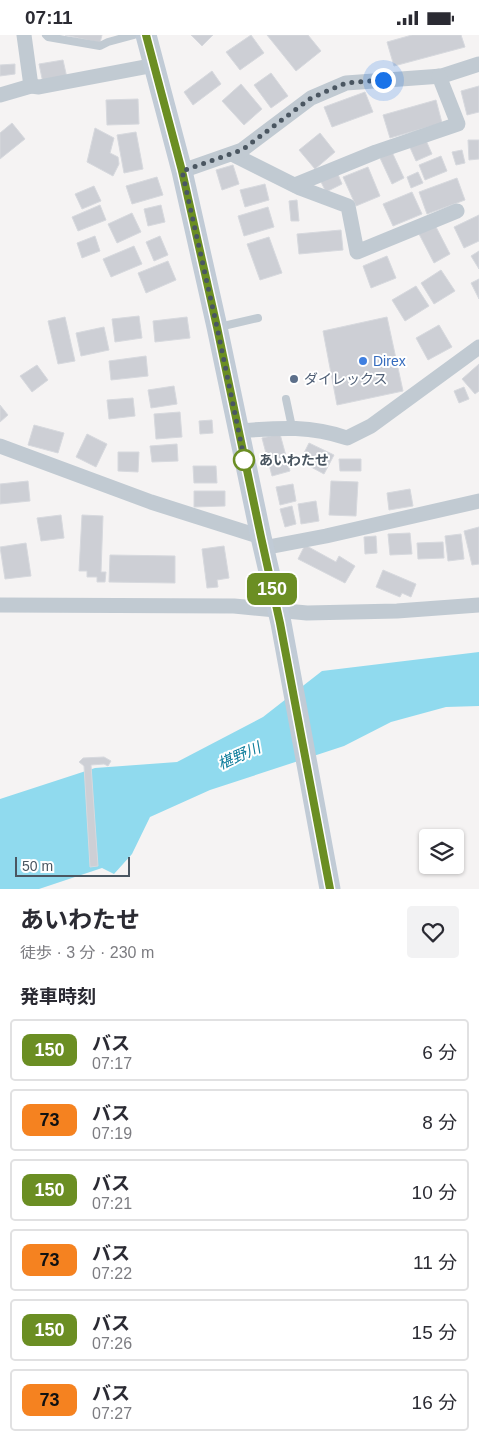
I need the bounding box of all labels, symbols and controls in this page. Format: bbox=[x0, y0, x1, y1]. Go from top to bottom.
text: 07:11 bbox=[25, 7, 73, 28]
your location bbox=[371, 68, 396, 93]
place label: Direx bbox=[373, 353, 406, 369]
marker: Direx bbox=[357, 355, 369, 367]
place label: ダイレックス bbox=[304, 371, 388, 387]
marker: ダイレックス bbox=[288, 373, 300, 385]
marker: あいわたせ bbox=[233, 449, 255, 471]
place label: あいわたせ bbox=[259, 452, 329, 468]
line badge: 150 bbox=[243, 573, 301, 605]
text: 150 bbox=[257, 579, 287, 599]
water label: 椹野川 bbox=[215, 738, 265, 772]
map controls bbox=[419, 829, 464, 874]
button: layers bbox=[419, 829, 464, 874]
scale bar bbox=[15, 854, 130, 877]
text: 50 m bbox=[22, 858, 53, 874]
text: あいわたせ bbox=[20, 906, 140, 933]
button: heart bbox=[407, 906, 459, 958]
text: 徒歩 · 3 分 · 230 m bbox=[20, 944, 154, 961]
text: 発車時刻 bbox=[20, 986, 96, 1007]
text: バス bbox=[92, 1033, 130, 1054]
text: 150 bbox=[34, 1040, 65, 1060]
text: 6 分 bbox=[422, 1042, 457, 1063]
text: 07:17 bbox=[92, 1055, 132, 1072]
text: バス bbox=[92, 1103, 130, 1124]
text: 73 bbox=[39, 1110, 60, 1130]
text: 8 分 bbox=[422, 1112, 457, 1133]
text: 07:19 bbox=[92, 1125, 132, 1142]
text: バス bbox=[92, 1173, 130, 1194]
text: 150 bbox=[34, 1180, 65, 1200]
text: 10 分 bbox=[412, 1182, 457, 1203]
text: 07:21 bbox=[92, 1195, 132, 1212]
text: バス bbox=[92, 1243, 130, 1264]
text: 73 bbox=[39, 1250, 60, 1270]
text: 11 分 bbox=[413, 1252, 457, 1273]
text: 07:22 bbox=[92, 1265, 132, 1282]
text: バス bbox=[92, 1313, 130, 1334]
text: 150 bbox=[34, 1320, 65, 1340]
text: 15 分 bbox=[412, 1322, 457, 1343]
text: 07:26 bbox=[92, 1335, 132, 1352]
text: バス bbox=[92, 1383, 130, 1404]
text: 73 bbox=[39, 1390, 60, 1410]
text: 16 分 bbox=[412, 1392, 457, 1413]
text: 07:27 bbox=[92, 1405, 132, 1422]

